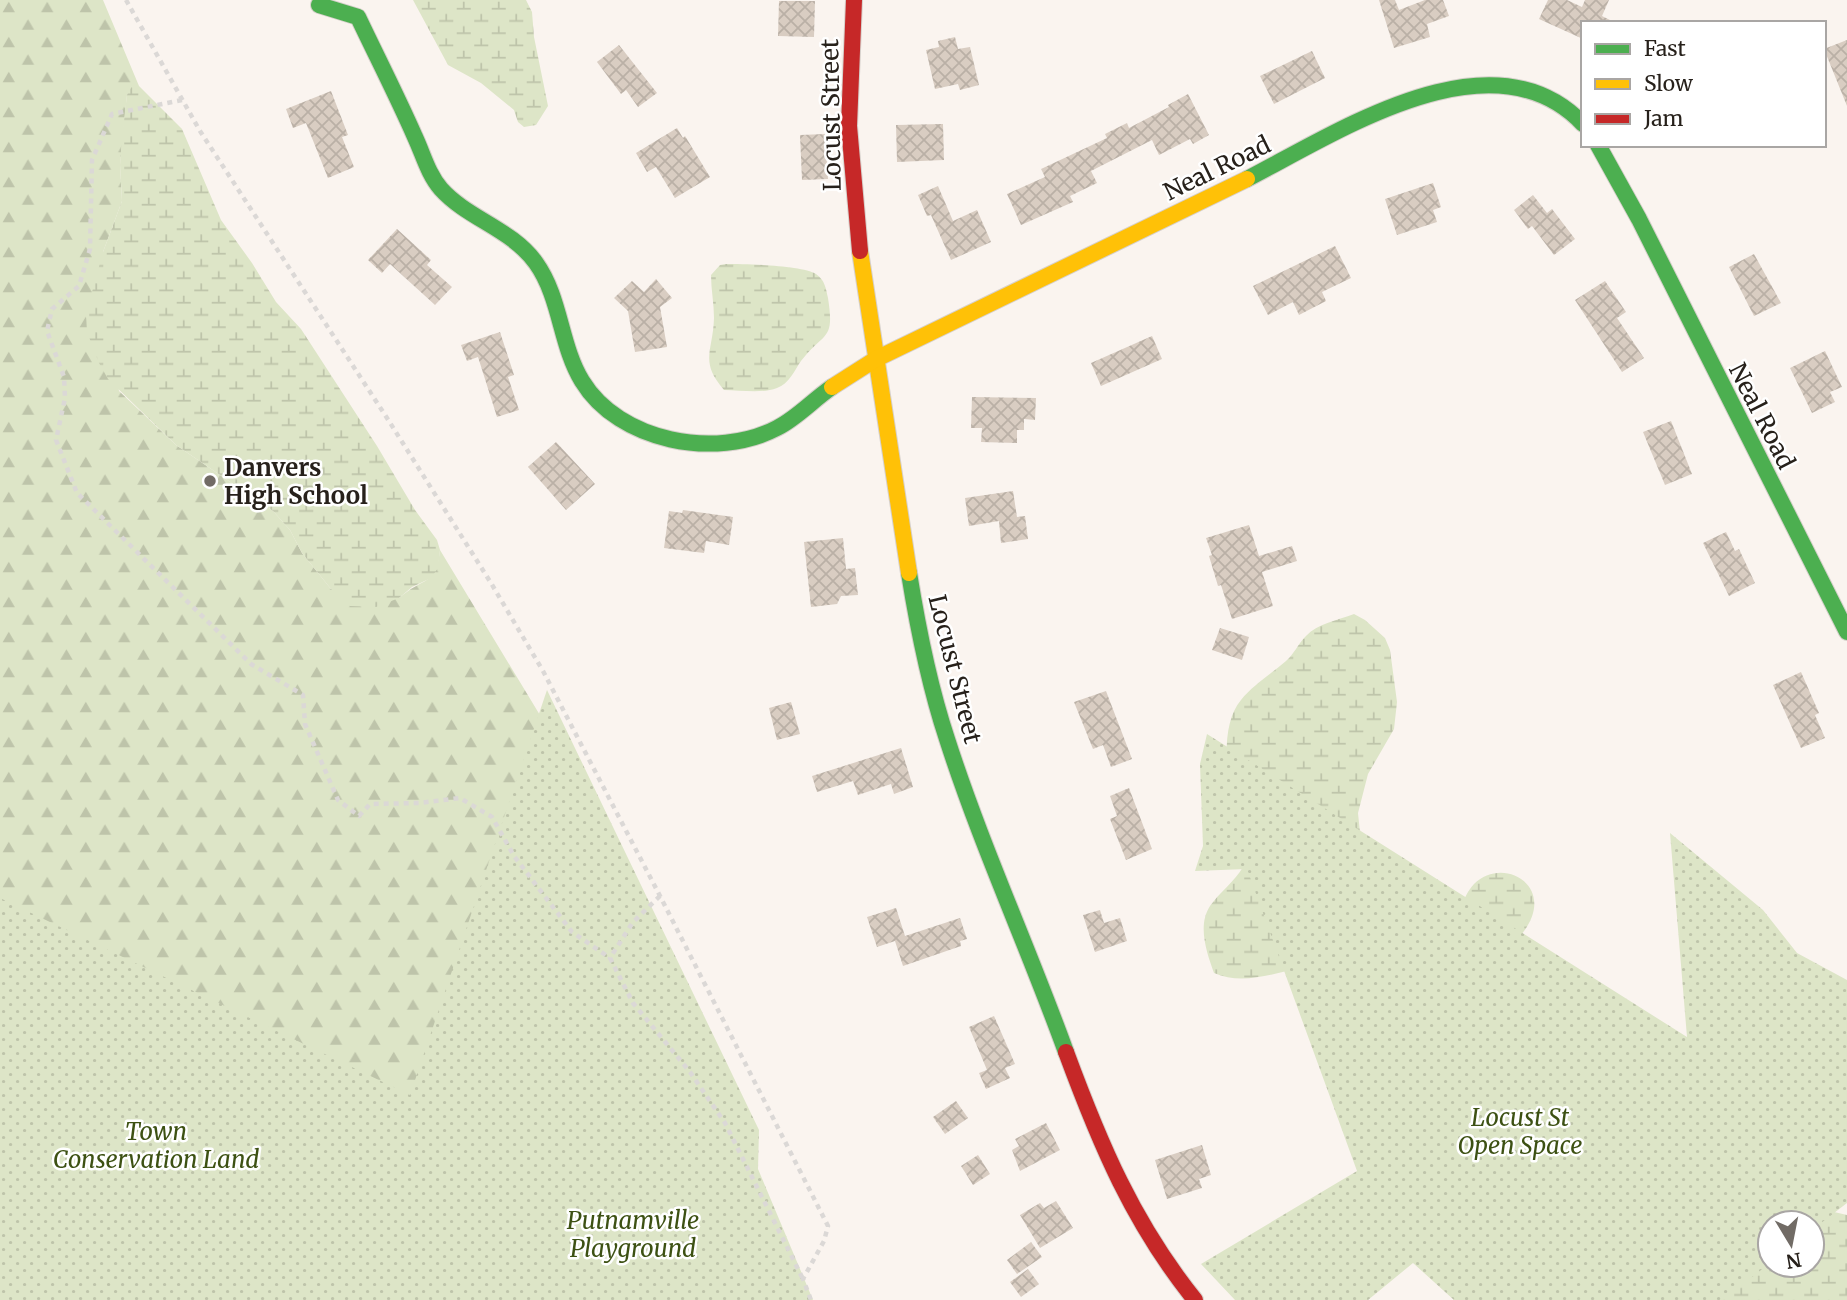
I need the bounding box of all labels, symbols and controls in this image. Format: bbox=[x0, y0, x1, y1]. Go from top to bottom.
legend bbox=[1581, 21, 1826, 147]
text: Fast bbox=[1644, 35, 1686, 62]
street label: Locust Street bbox=[814, 38, 848, 191]
text: Slow bbox=[1644, 70, 1693, 97]
text: Jam bbox=[1643, 105, 1683, 132]
street label: Neal Road bbox=[1158, 129, 1276, 207]
street label: Neal Road bbox=[1722, 358, 1802, 474]
place label: Danvers High School bbox=[224, 452, 368, 511]
marker: Danvers High School bbox=[202, 473, 218, 489]
street label: Locust Street bbox=[922, 591, 989, 747]
park label: Locust St Open Space bbox=[1457, 1102, 1583, 1161]
park label: Town Conservation Land bbox=[53, 1116, 259, 1175]
park label: Putnamville Playground bbox=[567, 1205, 699, 1264]
north arrow bbox=[1756, 1209, 1826, 1279]
text: N bbox=[1784, 1248, 1803, 1274]

